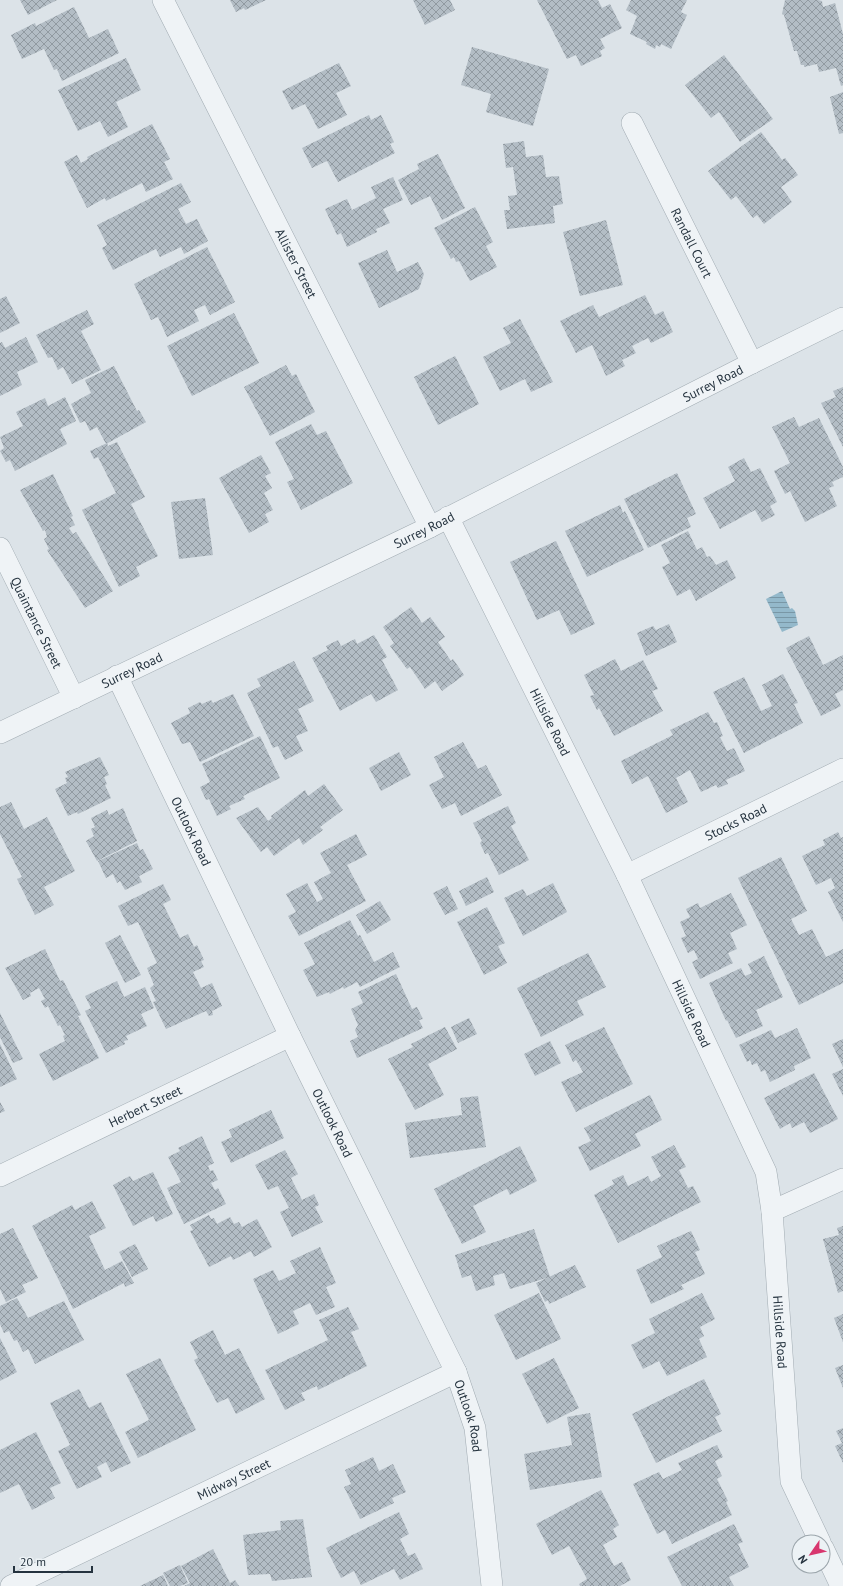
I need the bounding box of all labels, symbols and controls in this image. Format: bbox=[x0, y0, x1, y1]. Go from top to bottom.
street label: Randall Court bbox=[667, 205, 717, 281]
street label: Allister Street bbox=[272, 225, 321, 301]
street label: Surrey Road bbox=[680, 361, 746, 406]
street label: Surrey Road bbox=[391, 508, 457, 552]
street label: Quaintance Street bbox=[7, 574, 67, 672]
street label: Surrey Road bbox=[98, 648, 165, 692]
street label: Hillside Road bbox=[526, 685, 574, 758]
street label: Outlook Road bbox=[168, 794, 215, 868]
street label: Stocks Road bbox=[702, 799, 769, 844]
street label: Hillside Road bbox=[668, 976, 715, 1050]
street label: Herbert Street bbox=[106, 1081, 185, 1131]
street label: Outlook Road bbox=[309, 1085, 357, 1160]
street label: Hillside Road bbox=[769, 1295, 792, 1369]
street label: Outlook Road bbox=[451, 1377, 486, 1453]
street label: Midway Street bbox=[194, 1454, 273, 1504]
north arrow bbox=[791, 1534, 831, 1574]
scale bar bbox=[14, 1548, 92, 1574]
text: N bbox=[795, 1553, 811, 1567]
text: 20 m bbox=[20, 1554, 46, 1569]

